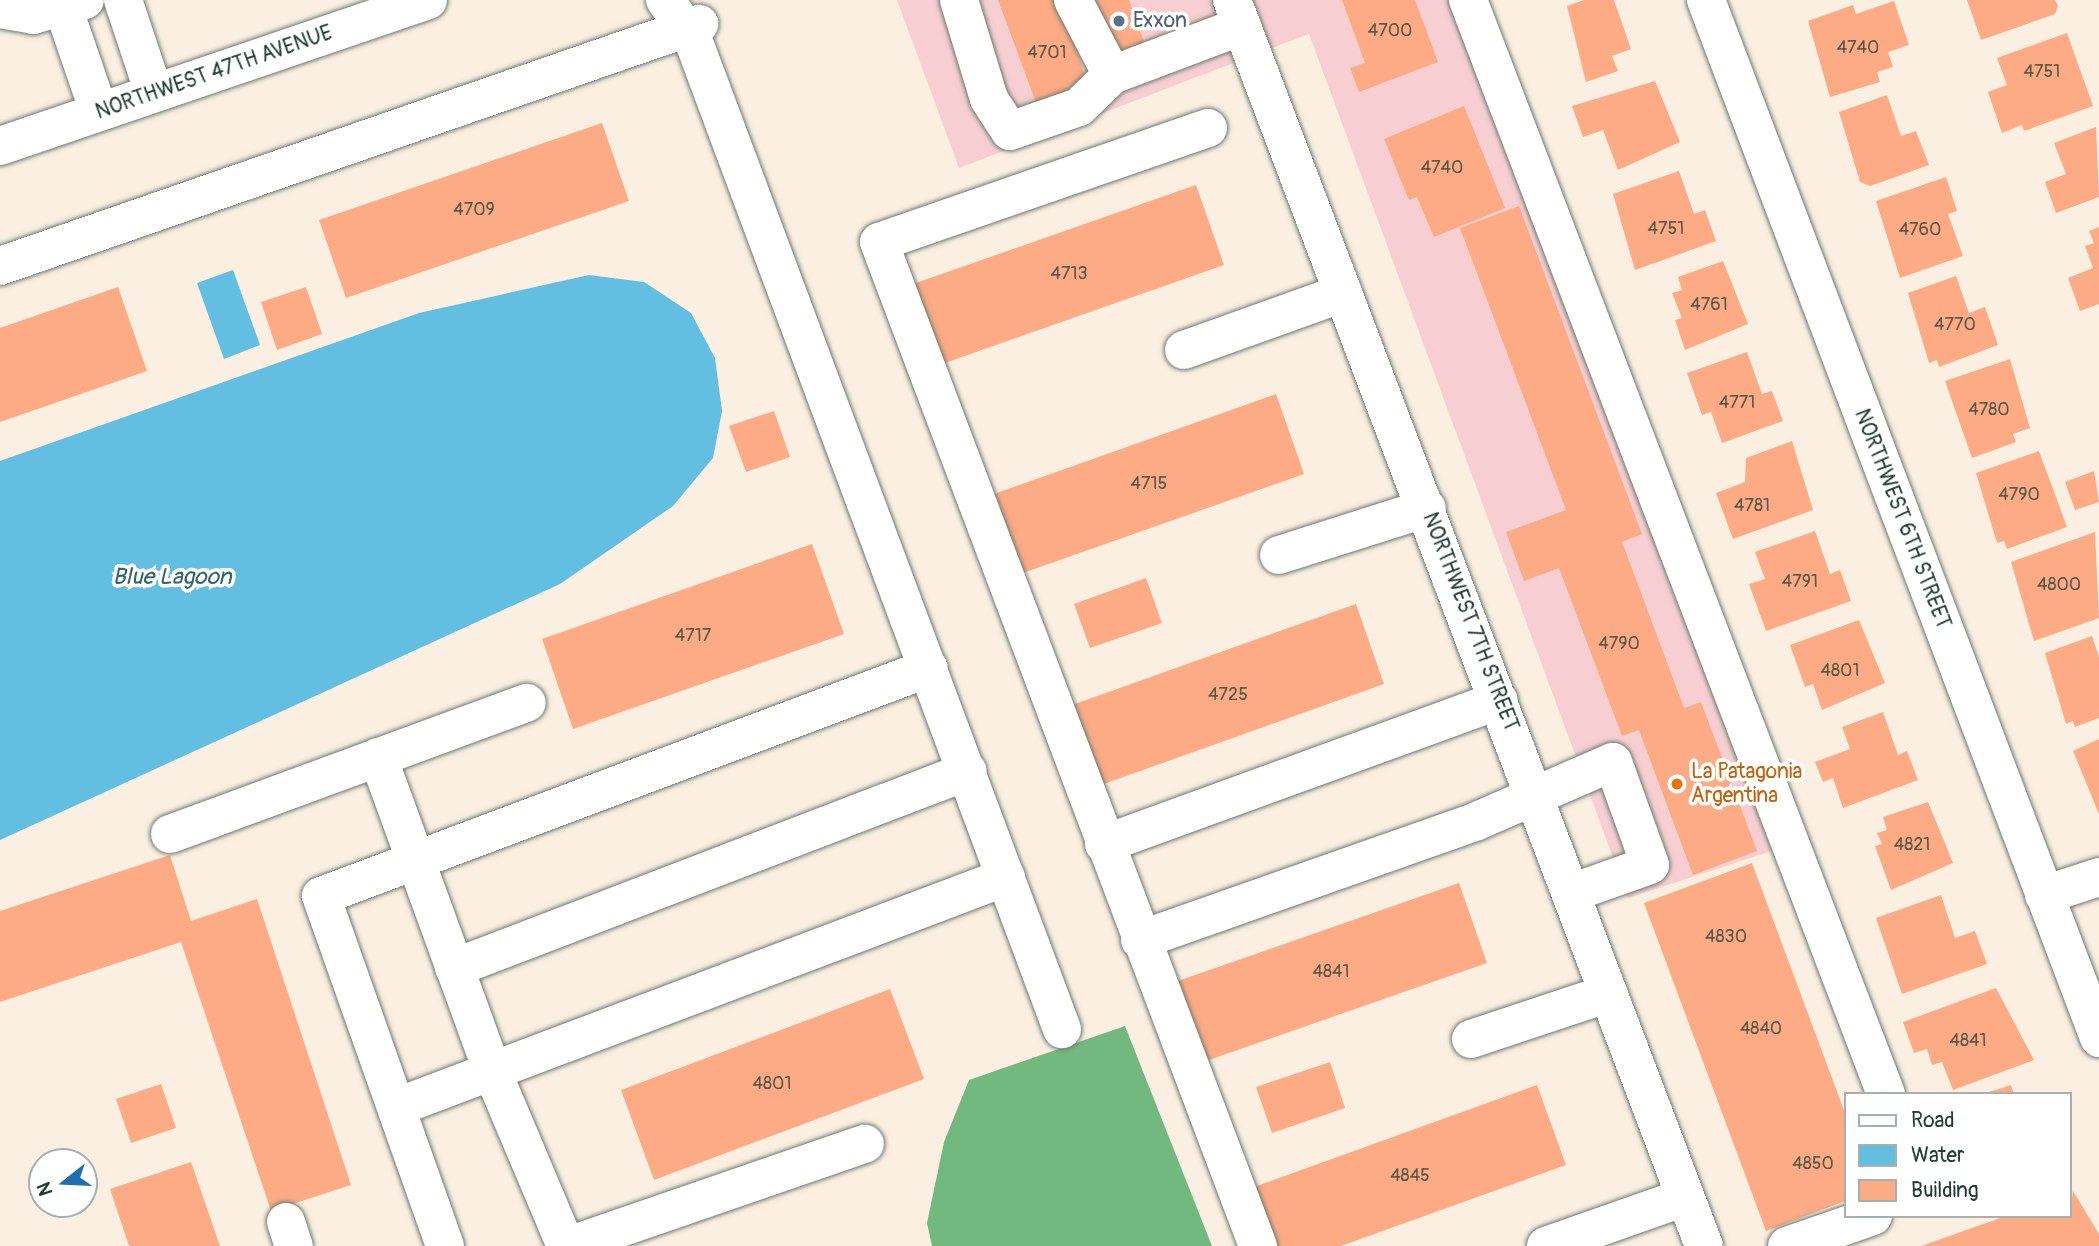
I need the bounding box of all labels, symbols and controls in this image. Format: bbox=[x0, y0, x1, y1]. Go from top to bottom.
place label: Exxon bbox=[1133, 8, 1187, 34]
marker: Exxon bbox=[1111, 13, 1127, 29]
house number: 4700 bbox=[1368, 20, 1412, 42]
street label: NORTHWEST 47TH AVENUE bbox=[92, 21, 336, 125]
house number: 4740 bbox=[1837, 37, 1879, 59]
house number: 4701 bbox=[1027, 42, 1067, 64]
house number: 4751 bbox=[2024, 61, 2060, 83]
house number: 4740 bbox=[1421, 157, 1463, 179]
house number: 4709 bbox=[453, 199, 495, 221]
house number: 4751 bbox=[1648, 218, 1684, 240]
house number: 4760 bbox=[1899, 219, 1941, 241]
house number: 4713 bbox=[1050, 263, 1088, 285]
house number: 4761 bbox=[1690, 294, 1728, 316]
house number: 4770 bbox=[1934, 314, 1976, 336]
house number: 4771 bbox=[1719, 392, 1755, 414]
house number: 4780 bbox=[1968, 399, 2010, 421]
street label: NORTHWEST 6TH STREET bbox=[1848, 406, 1956, 632]
house number: 4715 bbox=[1131, 473, 1167, 495]
house number: 4790 bbox=[1998, 484, 2040, 506]
house number: 4781 bbox=[1734, 495, 1770, 517]
street label: NORTHWEST 7TH STREET bbox=[1417, 509, 1523, 735]
water label: Blue Lagoon bbox=[112, 563, 232, 591]
house number: 4791 bbox=[1782, 571, 1818, 593]
house number: 4800 bbox=[2037, 574, 2081, 596]
house number: 4717 bbox=[675, 625, 711, 647]
house number: 4790 bbox=[1598, 633, 1640, 655]
house number: 4801 bbox=[1821, 660, 1859, 682]
house number: 4725 bbox=[1208, 684, 1248, 706]
place label: La Patagonia Argentina bbox=[1691, 759, 1802, 809]
marker: La Patagonia Argentina bbox=[1669, 776, 1685, 792]
house number: 4821 bbox=[1894, 834, 1930, 856]
house number: 4830 bbox=[1705, 926, 1747, 948]
house number: 4841 bbox=[1313, 961, 1349, 983]
house number: 4840 bbox=[1740, 1018, 1782, 1040]
house number: 4841 bbox=[1950, 1030, 1986, 1052]
house number: 4801 bbox=[753, 1073, 791, 1095]
legend bbox=[1843, 1092, 2071, 1218]
text: Road bbox=[1911, 1107, 1955, 1134]
text: Water bbox=[1911, 1142, 1964, 1169]
north arrow bbox=[28, 1148, 98, 1218]
house number: 4850 bbox=[1792, 1153, 1834, 1175]
house number: 4845 bbox=[1390, 1165, 1430, 1187]
text: Building bbox=[1911, 1177, 1978, 1204]
text: N bbox=[32, 1179, 58, 1199]

